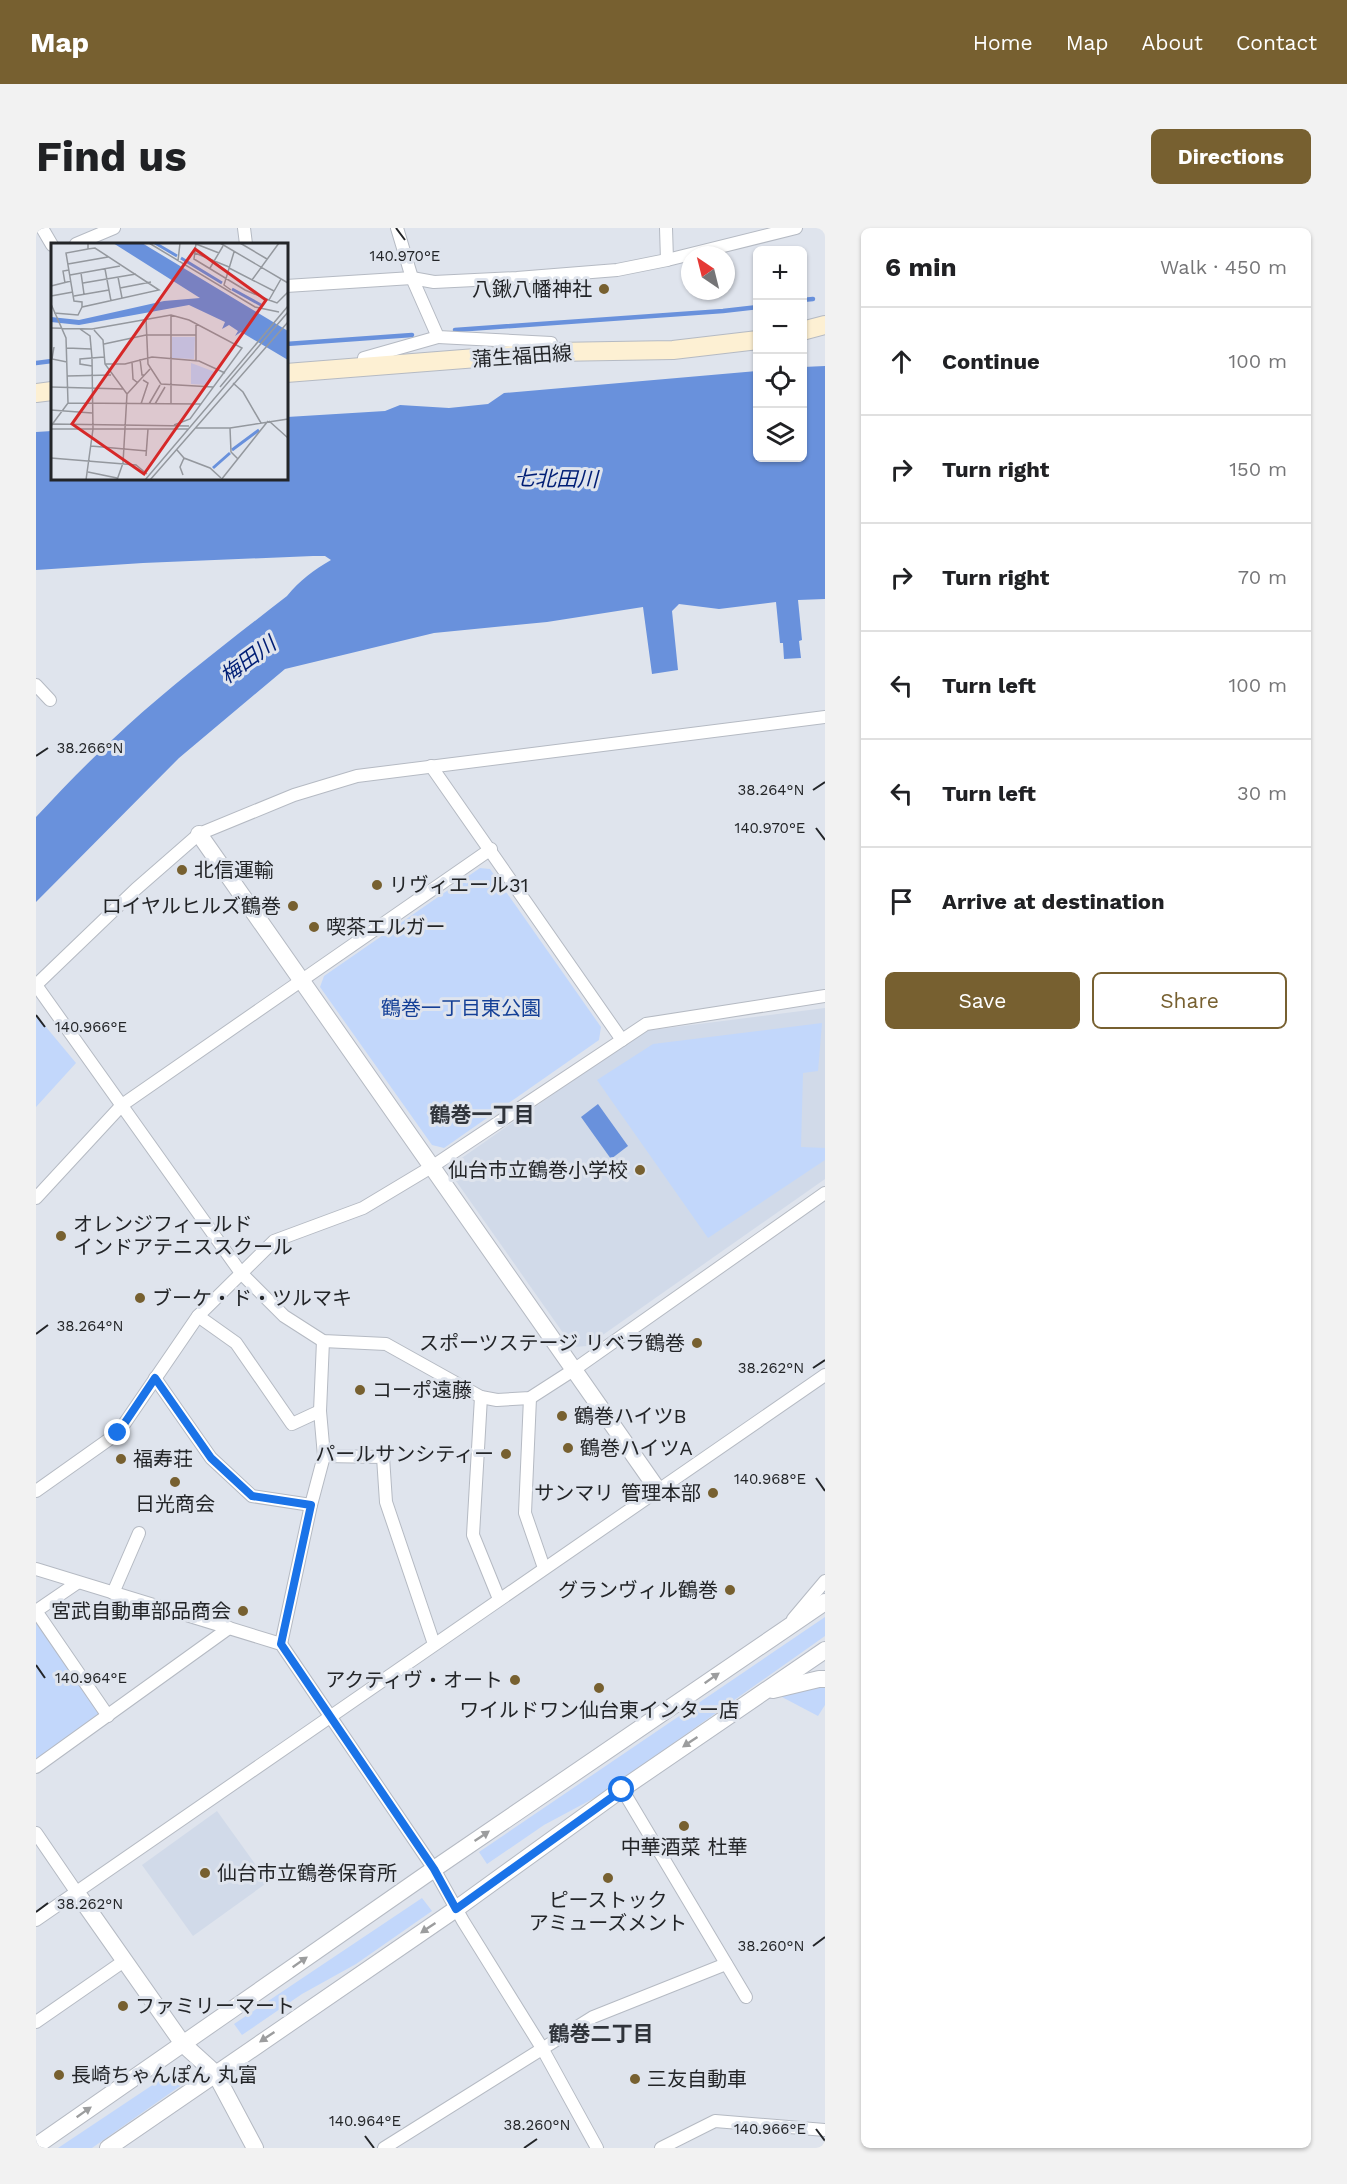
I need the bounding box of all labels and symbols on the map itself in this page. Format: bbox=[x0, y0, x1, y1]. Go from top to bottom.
inset map bbox=[51, 243, 288, 480]
north arrow bbox=[681, 246, 735, 300]
text: 140.970°E bbox=[370, 247, 440, 265]
place label: 八鍬八幡神社 bbox=[472, 277, 592, 301]
marker: 八鍬八幡神社 bbox=[597, 282, 611, 296]
street label: 蒲生福田線 bbox=[471, 341, 573, 371]
water label: 七北田川 bbox=[514, 465, 600, 492]
water label: 梅田川 bbox=[215, 630, 282, 688]
text: 38.266°N bbox=[57, 739, 123, 757]
text: 38.264°N bbox=[738, 781, 804, 799]
text: 140.970°E bbox=[735, 819, 805, 837]
place label: 北信運輸 bbox=[194, 858, 274, 882]
marker: 北信運輸 bbox=[175, 863, 189, 877]
place label: リヴィエール31 bbox=[389, 873, 528, 897]
marker: リヴィエール31 bbox=[370, 878, 384, 892]
place label: ロイヤルヒルズ鶴巻 bbox=[102, 894, 281, 918]
marker: ロイヤルヒルズ鶴巻 bbox=[286, 899, 300, 913]
place label: 喫茶エルガー bbox=[326, 915, 445, 939]
marker: 喫茶エルガー bbox=[307, 920, 321, 934]
park label: 鶴巻一丁目東公園 bbox=[381, 996, 541, 1020]
text: 140.966°E bbox=[55, 1018, 127, 1036]
district label: 鶴巻一丁目 bbox=[430, 1102, 535, 1127]
place label: 仙台市立鶴巻小学校 bbox=[448, 1158, 628, 1182]
marker: 仙台市立鶴巻小学校 bbox=[633, 1163, 647, 1177]
place label: オレンジフィールド インドアテニススクール bbox=[73, 1212, 293, 1259]
marker: オレンジフィールド インドアテニススクール bbox=[54, 1229, 68, 1243]
place label: ブーケ・ド・ツルマキ bbox=[152, 1286, 352, 1310]
marker: ブーケ・ド・ツルマキ bbox=[133, 1291, 147, 1305]
text: 38.264°N bbox=[57, 1317, 123, 1335]
place label: スポーツステージ リベラ鶴巻 bbox=[419, 1331, 685, 1355]
marker: スポーツステージ リベラ鶴巻 bbox=[690, 1336, 704, 1350]
text: 38.262°N bbox=[738, 1359, 804, 1377]
place label: コーポ遠藤 bbox=[372, 1378, 472, 1402]
marker: コーポ遠藤 bbox=[353, 1383, 367, 1397]
place label: 鶴巻ハイツB bbox=[574, 1404, 687, 1428]
marker: 鶴巻ハイツB bbox=[555, 1409, 569, 1423]
route end bbox=[104, 1419, 130, 1445]
place label: 鶴巻ハイツA bbox=[580, 1436, 693, 1460]
marker: 鶴巻ハイツA bbox=[561, 1441, 575, 1455]
place label: パールサンシティー bbox=[315, 1442, 494, 1466]
place label: 福寿荘 bbox=[133, 1447, 193, 1471]
marker: パールサンシティー bbox=[499, 1447, 513, 1461]
marker: 福寿荘 bbox=[114, 1452, 128, 1466]
text: 140.968°E bbox=[734, 1470, 806, 1488]
marker: 日光商会 bbox=[168, 1475, 182, 1489]
place label: サンマリ 管理本部 bbox=[534, 1481, 701, 1505]
marker: サンマリ 管理本部 bbox=[706, 1486, 720, 1500]
place label: 日光商会 bbox=[135, 1492, 215, 1516]
place label: グランヴィル鶴巻 bbox=[558, 1578, 718, 1602]
marker: グランヴィル鶴巻 bbox=[723, 1583, 737, 1597]
place label: 宮武自動車部品商会 bbox=[51, 1599, 231, 1623]
marker: 宮武自動車部品商会 bbox=[236, 1604, 250, 1618]
place label: アクティヴ・オート bbox=[325, 1668, 503, 1692]
text: 140.964°E bbox=[55, 1669, 127, 1687]
marker: アクティヴ・オート bbox=[508, 1673, 522, 1687]
one-way arrow bbox=[704, 1673, 720, 1684]
marker: ワイルドワン仙台東インター店 bbox=[592, 1681, 606, 1695]
place label: ワイルドワン仙台東インター店 bbox=[459, 1698, 739, 1722]
one-way arrow bbox=[683, 1736, 699, 1748]
route start bbox=[608, 1776, 634, 1802]
marker: 中華酒菜 杜華 bbox=[677, 1819, 691, 1833]
one-way arrow bbox=[474, 1831, 490, 1842]
place label: 中華酒菜 杜華 bbox=[621, 1835, 747, 1859]
place label: 仙台市立鶴巻保育所 bbox=[217, 1861, 397, 1885]
marker: 仙台市立鶴巻保育所 bbox=[198, 1866, 212, 1880]
marker: ピーストック アミューズメント bbox=[601, 1871, 615, 1885]
place label: ピーストック アミューズメント bbox=[529, 1888, 687, 1935]
text: 38.262°N bbox=[57, 1895, 123, 1913]
one-way arrow bbox=[421, 1922, 437, 1934]
text: 38.260°N bbox=[737, 1937, 805, 1955]
one-way arrow bbox=[291, 1956, 307, 1968]
place label: ファミリーマート bbox=[135, 1994, 295, 2018]
marker: ファミリーマート bbox=[116, 1999, 130, 2013]
district label: 鶴巻二丁目 bbox=[549, 2021, 654, 2046]
one-way arrow bbox=[259, 2032, 276, 2043]
place label: 長崎ちゃんぽん 丸富 bbox=[71, 2063, 258, 2087]
place label: 三友自動車 bbox=[647, 2067, 747, 2091]
marker: 長崎ちゃんぽん 丸富 bbox=[52, 2068, 66, 2082]
marker: 三友自動車 bbox=[628, 2072, 642, 2086]
one-way arrow bbox=[76, 2107, 92, 2118]
text: 140.964°E bbox=[329, 2112, 401, 2130]
text: 38.260°N bbox=[503, 2116, 571, 2134]
text: 140.966°E bbox=[734, 2120, 806, 2138]

